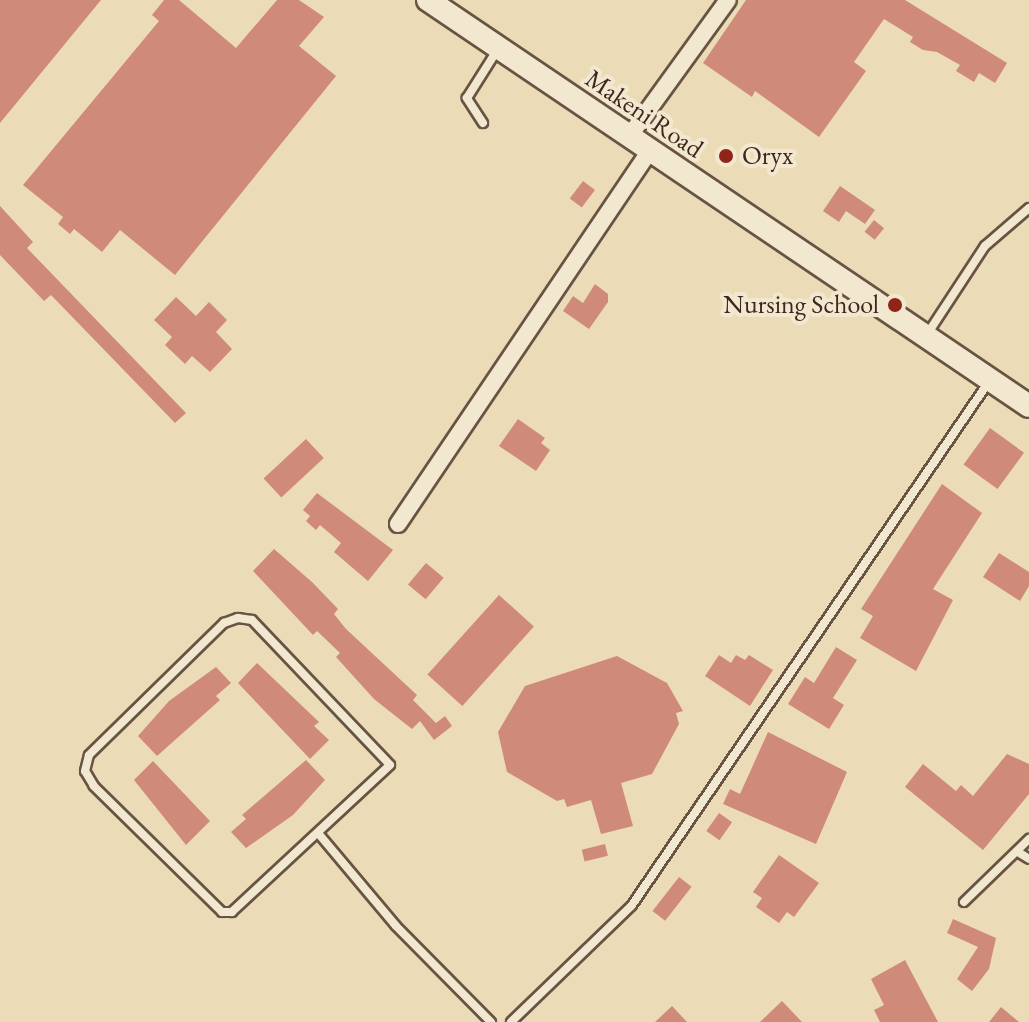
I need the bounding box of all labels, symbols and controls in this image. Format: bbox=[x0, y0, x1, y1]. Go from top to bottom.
street label: Makeni Road bbox=[579, 63, 709, 165]
place label: Oryx bbox=[742, 140, 793, 172]
marker: Oryx bbox=[717, 147, 735, 165]
place label: Nursing School bbox=[723, 289, 879, 321]
marker: Nursing School bbox=[886, 296, 904, 314]

